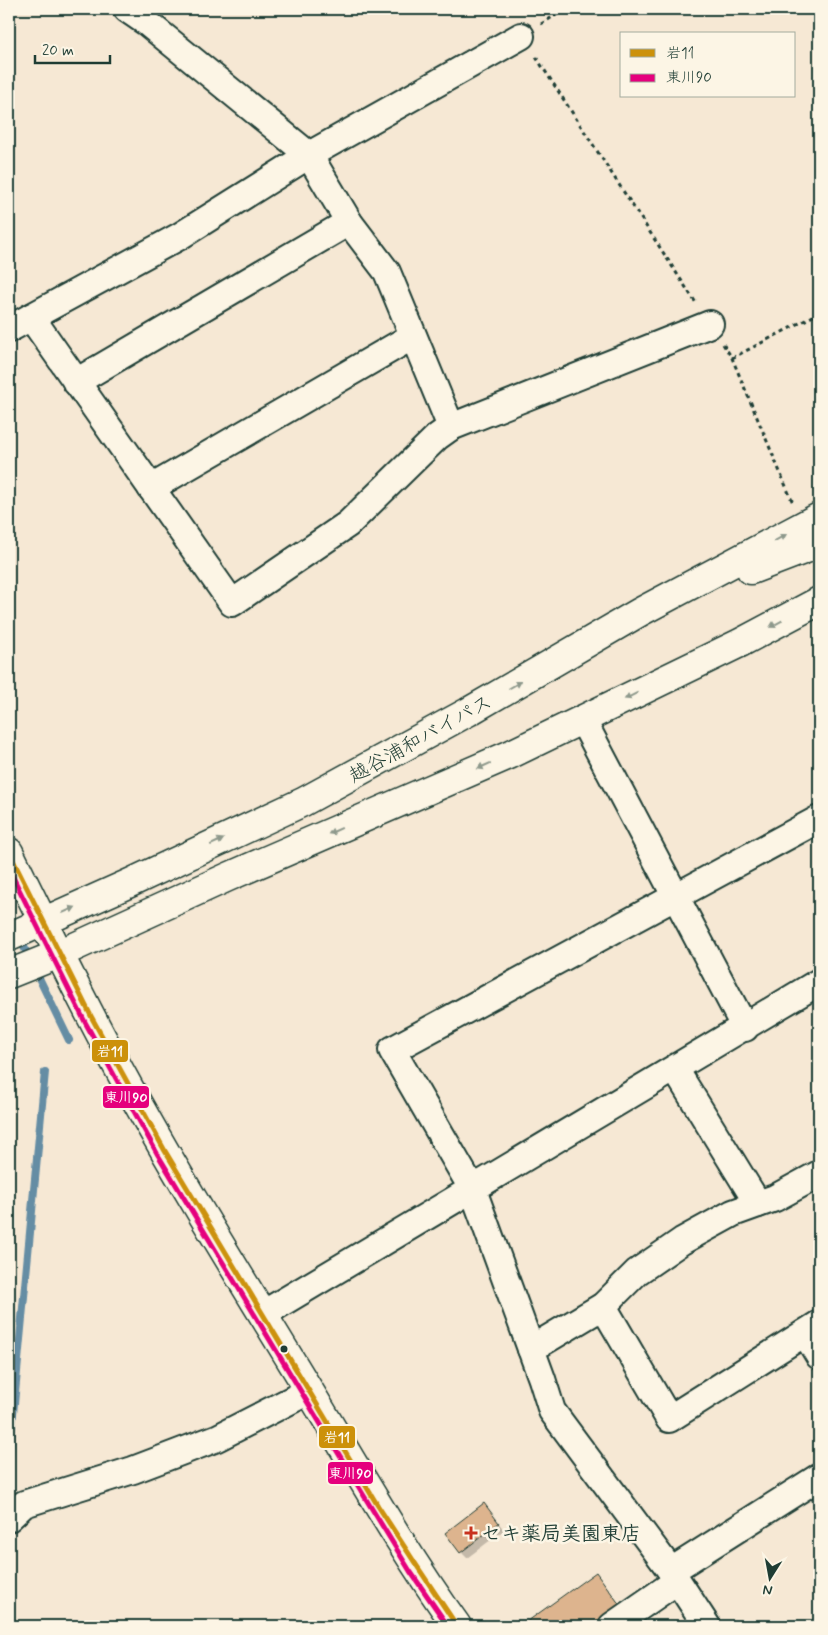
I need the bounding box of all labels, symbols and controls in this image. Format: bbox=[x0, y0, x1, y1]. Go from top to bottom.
scale bar bbox=[35, 32, 110, 64]
legend bbox=[620, 32, 796, 98]
text: 20 m bbox=[42, 41, 74, 61]
text: 岩11 bbox=[666, 44, 694, 64]
text: 東川90 bbox=[666, 68, 712, 88]
one-way arrow bbox=[772, 534, 787, 542]
one-way arrow bbox=[769, 620, 783, 628]
one-way arrow bbox=[509, 680, 522, 689]
street label: 越谷浦和バイパス bbox=[344, 689, 497, 790]
one-way arrow bbox=[623, 692, 638, 700]
one-way arrow bbox=[477, 762, 491, 770]
one-way arrow bbox=[328, 827, 342, 835]
one-way arrow bbox=[210, 838, 224, 846]
one-way arrow bbox=[62, 906, 76, 914]
line badge: 岩11 bbox=[91, 1039, 129, 1063]
text: 岩11 bbox=[97, 1043, 123, 1061]
line badge: 東川90 bbox=[102, 1085, 150, 1109]
text: 東川90 bbox=[105, 1089, 147, 1107]
unlabelled marker bbox=[279, 1344, 289, 1354]
line badge: 岩11 bbox=[318, 1425, 356, 1449]
text: 岩11 bbox=[324, 1429, 350, 1447]
line badge: 東川90 bbox=[327, 1461, 374, 1485]
text: 東川90 bbox=[329, 1465, 371, 1483]
place label: セキ薬局美園東店 bbox=[481, 1521, 641, 1548]
marker: セキ薬局美園東店 bbox=[465, 1527, 477, 1539]
north arrow bbox=[746, 1552, 796, 1602]
text: N bbox=[761, 1580, 774, 1600]

